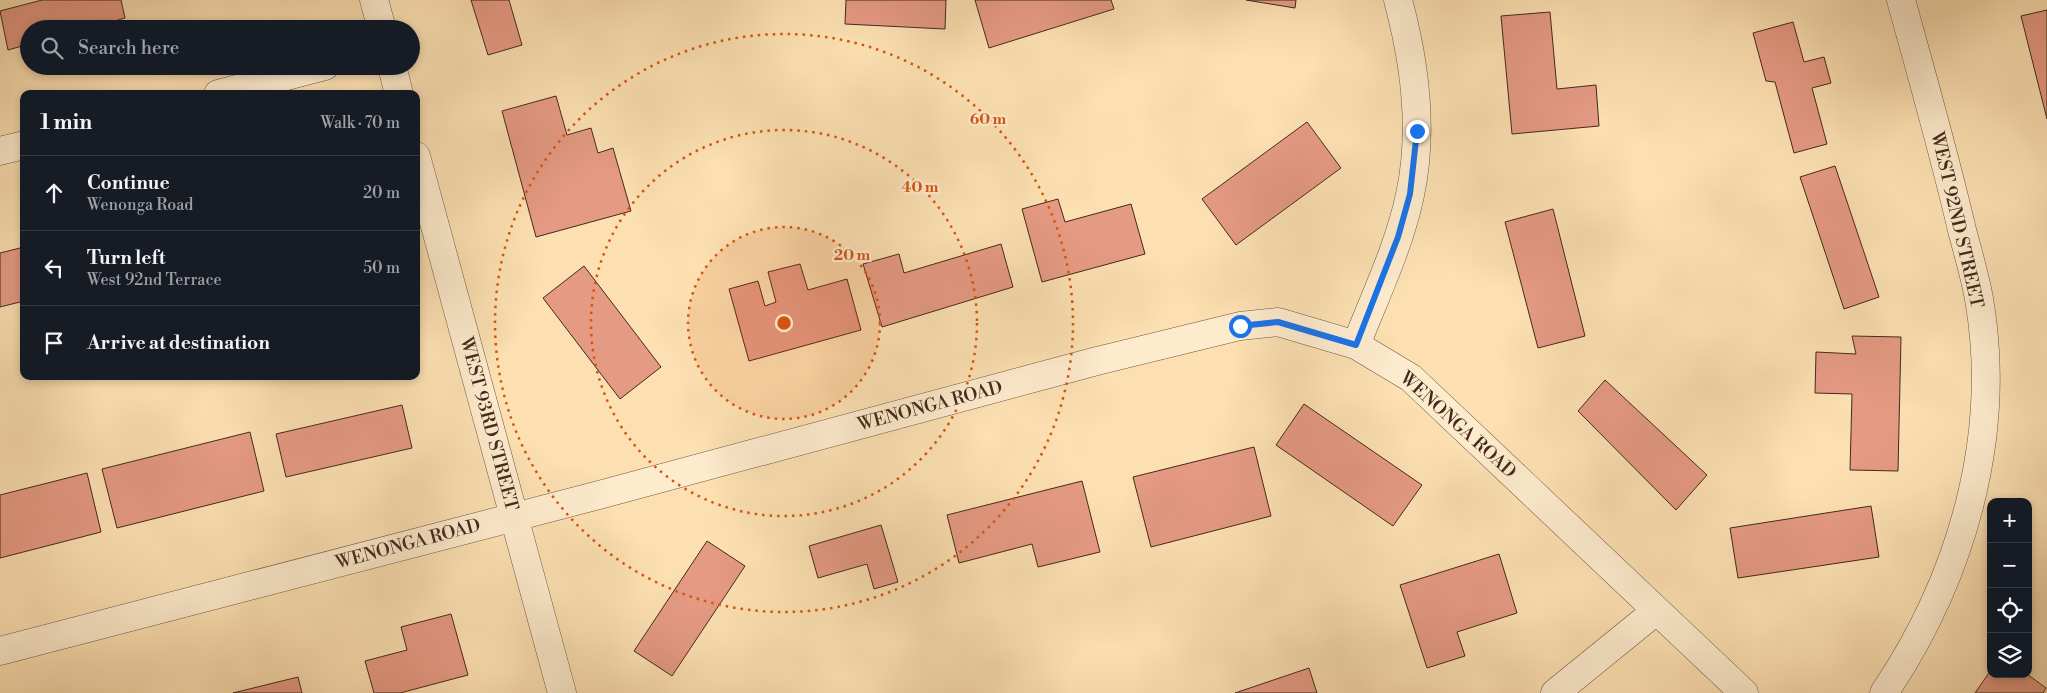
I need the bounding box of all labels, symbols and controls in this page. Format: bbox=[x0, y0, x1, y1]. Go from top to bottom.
search box bbox=[20, 20, 420, 75]
icon: search bbox=[38, 34, 66, 62]
text: Search here bbox=[78, 36, 179, 60]
text: 1 min bbox=[40, 110, 92, 136]
text: 60 m bbox=[970, 110, 1007, 129]
text: Walk · 70 m bbox=[320, 113, 400, 133]
route end bbox=[1406, 120, 1429, 143]
street label: WEST 92ND STREET bbox=[1925, 129, 1989, 311]
text: Continue bbox=[87, 171, 170, 195]
text: 40 m bbox=[901, 178, 939, 197]
icon: ahead bbox=[40, 179, 68, 207]
text: 20 m bbox=[363, 183, 400, 203]
text: Wenonga Road bbox=[87, 195, 193, 215]
text: Turn left bbox=[87, 246, 166, 270]
text: 20 m bbox=[834, 246, 871, 265]
icon: left bbox=[40, 254, 68, 282]
text: 50 m bbox=[363, 258, 400, 278]
text: West 92nd Terrace bbox=[87, 270, 222, 290]
centre of rings bbox=[775, 314, 793, 332]
route start bbox=[1229, 315, 1252, 338]
icon: arrive bbox=[40, 329, 68, 357]
text: Arrive at destination bbox=[87, 331, 270, 355]
street label: WEST 93RD STREET bbox=[454, 334, 523, 514]
street label: WENONGA ROAD bbox=[1394, 366, 1521, 483]
street label: WENONGA ROAD bbox=[854, 376, 1005, 437]
map controls bbox=[1987, 498, 2032, 678]
button: + bbox=[1987, 498, 2032, 543]
street label: WENONGA ROAD bbox=[332, 514, 483, 575]
button: − bbox=[1987, 543, 2032, 588]
button: locate bbox=[1987, 588, 2032, 633]
button: layers bbox=[1987, 633, 2032, 678]

